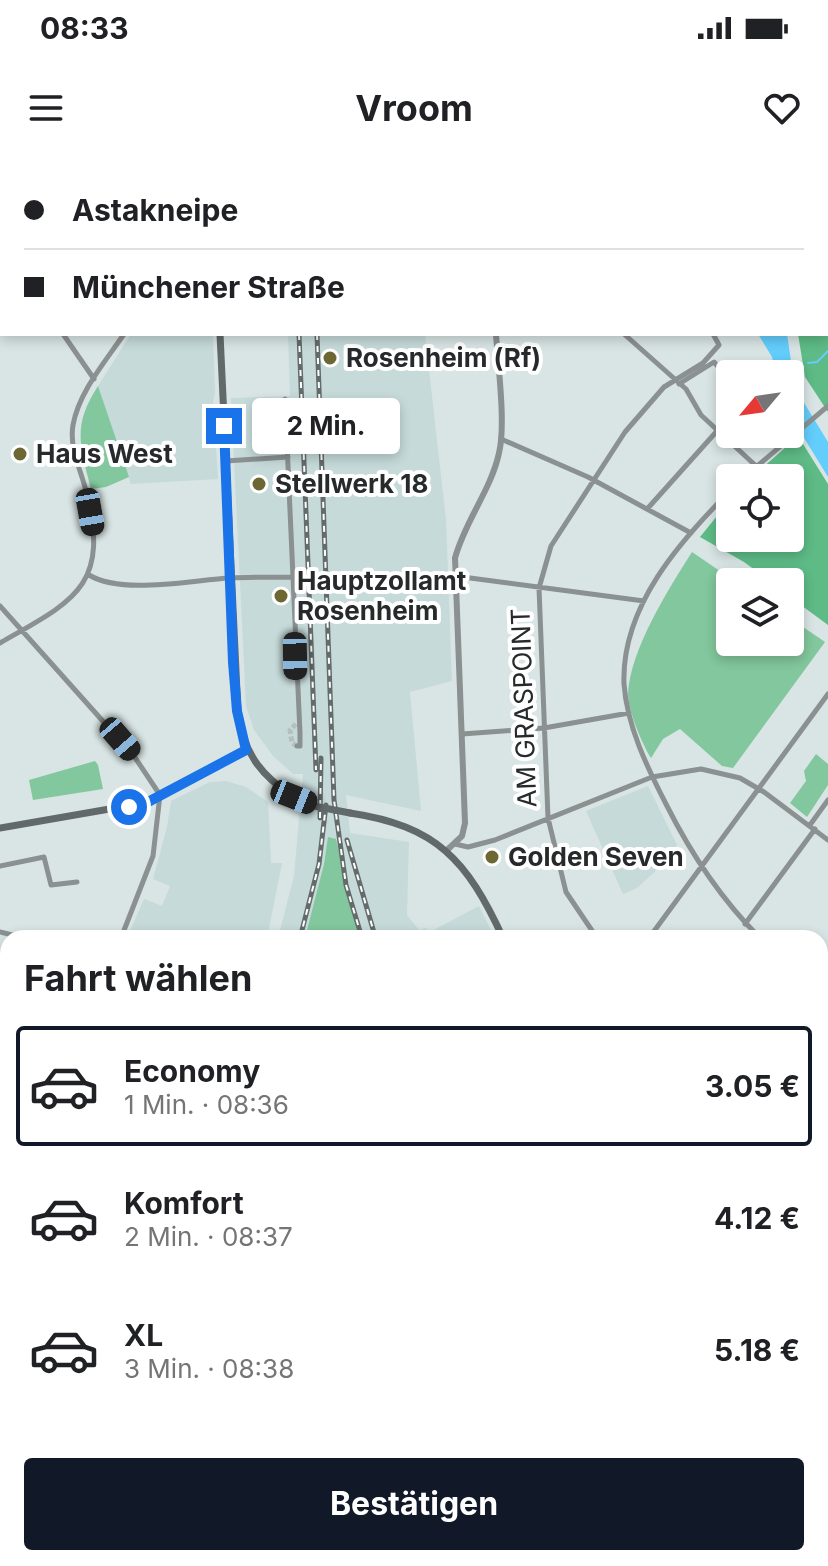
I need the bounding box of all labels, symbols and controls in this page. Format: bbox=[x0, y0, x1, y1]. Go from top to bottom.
text: 08:33 bbox=[40, 10, 129, 46]
icon: menu bbox=[24, 86, 68, 130]
text: Vroom bbox=[355, 86, 473, 130]
icon: heart bbox=[760, 86, 804, 130]
text: Astakneipe bbox=[72, 192, 238, 228]
text: Münchener Straße bbox=[72, 269, 345, 305]
place label: Rosenheim (Rf) bbox=[346, 342, 541, 373]
marker: Rosenheim (Rf) bbox=[321, 349, 339, 367]
north arrow bbox=[716, 360, 804, 448]
map controls bbox=[716, 360, 804, 656]
callout: 2 Min. bbox=[252, 398, 400, 454]
route end bbox=[206, 408, 242, 444]
text: 2 Min. bbox=[287, 410, 365, 441]
place label: Haus West bbox=[36, 438, 173, 469]
marker: Haus West bbox=[11, 445, 29, 463]
button: locate bbox=[716, 464, 804, 552]
place label: Stellwerk 18 bbox=[275, 468, 428, 499]
marker: Stellwerk 18 bbox=[250, 475, 268, 493]
car bbox=[74, 486, 106, 538]
place label: Hauptzollamt Rosenheim bbox=[297, 565, 467, 626]
button: layers bbox=[716, 568, 804, 656]
marker: Hauptzollamt Rosenheim bbox=[272, 587, 290, 605]
street label: AM GRASPOINT bbox=[505, 608, 542, 808]
car bbox=[283, 632, 307, 680]
car bbox=[95, 713, 145, 765]
car bbox=[267, 777, 321, 817]
route start bbox=[111, 789, 147, 825]
place label: Golden Seven bbox=[508, 841, 684, 872]
marker: Golden Seven bbox=[483, 848, 501, 866]
text: Fahrt wählen bbox=[24, 956, 252, 1000]
icon: car bbox=[28, 1050, 100, 1122]
text: Economy bbox=[124, 1053, 260, 1089]
text: 3.05 € bbox=[705, 1068, 800, 1104]
text: 1 Min. · 08:36 bbox=[124, 1089, 289, 1120]
icon: car bbox=[28, 1182, 100, 1254]
text: Komfort bbox=[124, 1185, 244, 1221]
text: 4.12 € bbox=[714, 1200, 800, 1236]
text: 2 Min. · 08:37 bbox=[124, 1221, 293, 1252]
icon: car bbox=[28, 1314, 100, 1386]
text: XL bbox=[124, 1317, 163, 1353]
text: 5.18 € bbox=[714, 1332, 800, 1368]
text: 3 Min. · 08:38 bbox=[124, 1353, 294, 1384]
button: Bestätigen bbox=[24, 1458, 804, 1550]

